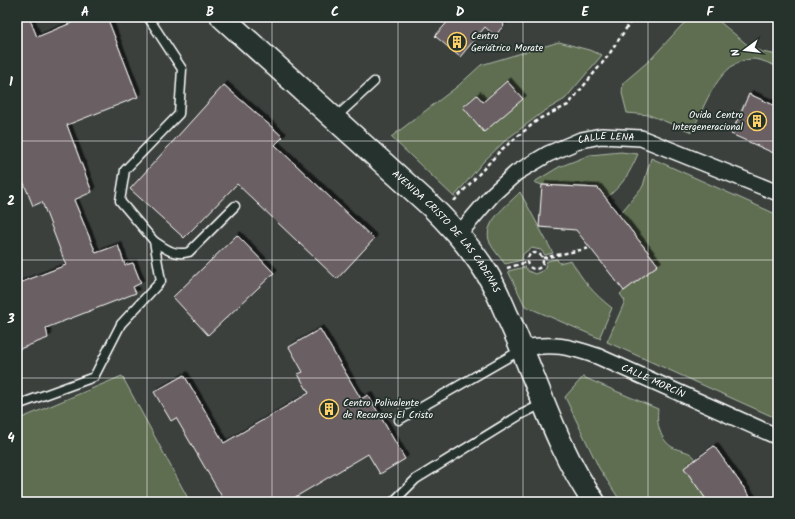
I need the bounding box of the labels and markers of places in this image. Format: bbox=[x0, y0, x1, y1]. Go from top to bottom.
place label: Centro Geriátrico Morate bbox=[471, 28, 544, 56]
building icon: Centro Geriátrico Morate bbox=[446, 31, 468, 53]
place label: Ovida Centro Intergeneracional bbox=[672, 107, 744, 135]
building icon: Ovida Centro Intergeneracional bbox=[746, 110, 768, 132]
place label: Centro Polivalente de Recursos El Cristo bbox=[343, 395, 434, 423]
building icon: Centro Polivalente de Recursos El Cristo bbox=[318, 398, 340, 420]

